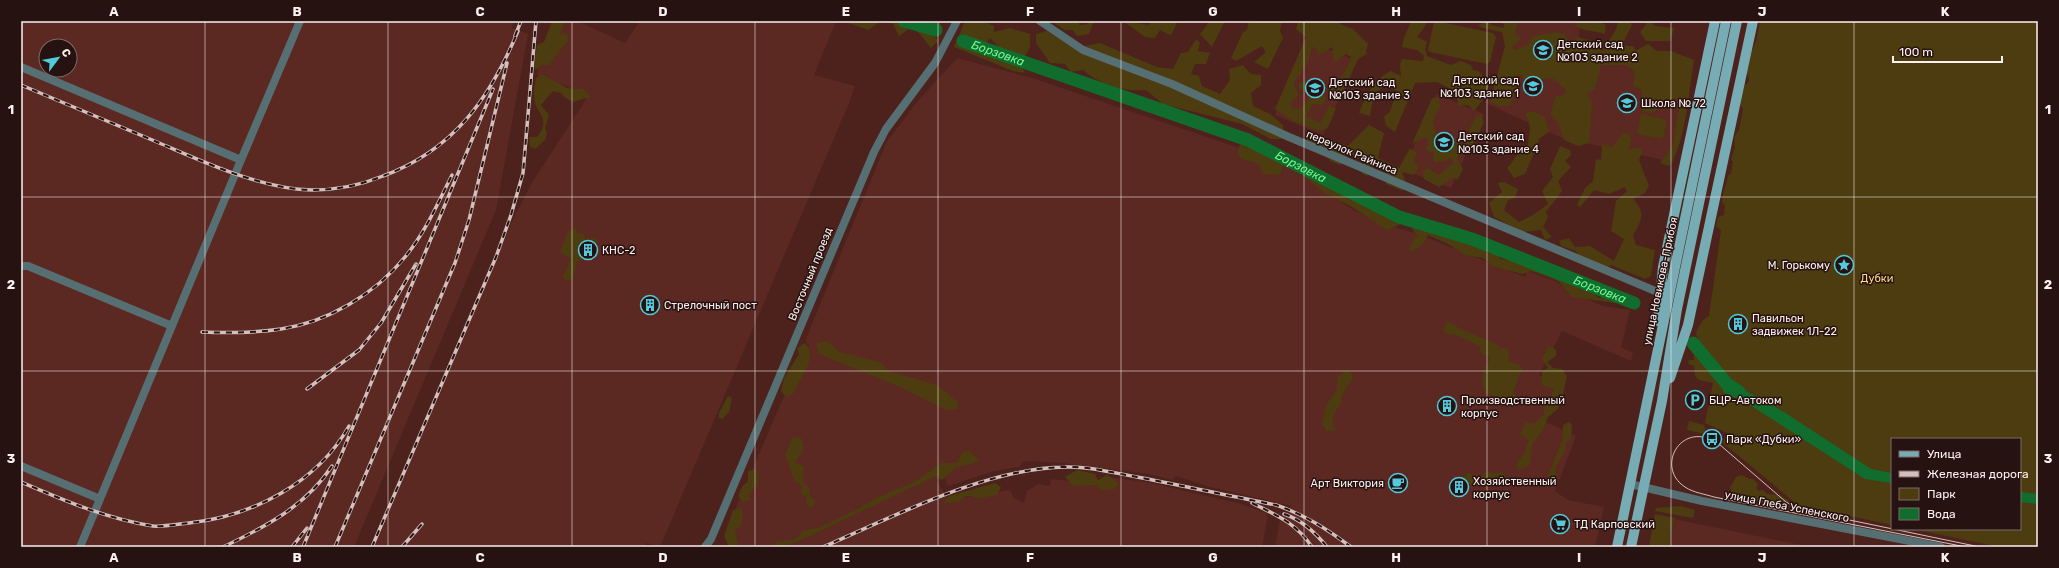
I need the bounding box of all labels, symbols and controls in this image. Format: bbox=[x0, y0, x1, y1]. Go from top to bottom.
text: A bbox=[109, 4, 119, 19]
text: B bbox=[292, 4, 302, 19]
text: C bbox=[475, 4, 485, 19]
text: D bbox=[658, 4, 668, 19]
text: E bbox=[842, 4, 850, 19]
text: F bbox=[1026, 4, 1034, 19]
text: G bbox=[1208, 4, 1218, 19]
text: H bbox=[1391, 4, 1401, 19]
text: I bbox=[1577, 4, 1581, 19]
text: J bbox=[1758, 4, 1766, 19]
text: K bbox=[1941, 4, 1950, 19]
water label: Борзовка bbox=[970, 37, 1026, 69]
north arrow bbox=[38, 38, 78, 78]
place label: Детский сад №103 здание 2 bbox=[1557, 38, 1638, 64]
scale bar bbox=[1893, 38, 2002, 64]
school or university icon: Детский сад №103 здание 2 bbox=[1532, 39, 1554, 61]
text: 100 m bbox=[1899, 45, 1933, 59]
text: С bbox=[58, 46, 74, 60]
place label: Детский сад №103 здание 1 bbox=[1440, 74, 1519, 100]
school or university icon: Детский сад №103 здание 1 bbox=[1522, 75, 1544, 97]
place label: Детский сад №103 здание 3 bbox=[1329, 76, 1410, 102]
school or university icon: Детский сад №103 здание 3 bbox=[1304, 77, 1326, 99]
school or university icon: Школа № 72 bbox=[1616, 92, 1638, 114]
place label: Школа № 72 bbox=[1641, 97, 1706, 110]
text: 1 bbox=[8, 102, 14, 117]
text: 1 bbox=[2045, 102, 2051, 117]
street label: переулок Райниса bbox=[1304, 127, 1399, 177]
place label: Детский сад №103 здание 4 bbox=[1458, 130, 1539, 156]
school or university icon: Детский сад №103 здание 4 bbox=[1433, 131, 1455, 153]
water label: Борзовка bbox=[1273, 148, 1329, 186]
street label: улица Новикова-Прибоя bbox=[1641, 216, 1680, 346]
street label: Восточный проезд bbox=[786, 225, 835, 323]
building icon: КНС-2 bbox=[577, 239, 599, 261]
place label: КНС-2 bbox=[602, 244, 636, 257]
place icon: М. Горькому bbox=[1833, 254, 1855, 276]
place label: М. Горькому bbox=[1768, 259, 1830, 272]
park label: Дубки bbox=[1861, 272, 1893, 285]
water label: Борзовка bbox=[1572, 273, 1628, 306]
text: 2 bbox=[7, 277, 15, 292]
text: 2 bbox=[2044, 277, 2052, 292]
building icon: Стрелочный пост bbox=[639, 294, 661, 316]
place label: Стрелочный пост bbox=[664, 299, 757, 312]
place label: Павильон задвижек 1Л-22 bbox=[1752, 312, 1837, 338]
building icon: Павильон задвижек 1Л-22 bbox=[1727, 313, 1749, 335]
parking icon: БЦР-Автоком bbox=[1684, 389, 1706, 411]
place label: Производственный корпус bbox=[1461, 394, 1565, 420]
place label: БЦР-Автоком bbox=[1709, 394, 1781, 407]
building icon: Производственный корпус bbox=[1436, 395, 1458, 417]
bus stop icon: Парк «Дубки» bbox=[1701, 428, 1723, 450]
place label: Парк «Дубки» bbox=[1726, 433, 1802, 446]
legend bbox=[1891, 438, 2021, 530]
text: Улица bbox=[1927, 447, 1961, 461]
text: 3 bbox=[7, 451, 16, 466]
text: 3 bbox=[2044, 451, 2053, 466]
text: Железная дорога bbox=[1927, 467, 2029, 481]
cafe icon: Арт Виктория bbox=[1387, 472, 1409, 494]
place label: Хозяйственный корпус bbox=[1473, 475, 1557, 501]
building icon: Хозяйственный корпус bbox=[1448, 476, 1470, 498]
place label: Арт Виктория bbox=[1311, 477, 1384, 490]
text: Парк bbox=[1927, 487, 1956, 501]
street label: улица Глеба Успенского bbox=[1724, 488, 1850, 525]
text: Вода bbox=[1927, 507, 1956, 521]
supermarket icon: ТД Карповский bbox=[1549, 513, 1571, 535]
place label: ТД Карповский bbox=[1574, 518, 1655, 531]
text: A bbox=[109, 550, 119, 565]
text: B bbox=[292, 550, 302, 565]
text: C bbox=[475, 550, 485, 565]
text: D bbox=[658, 550, 668, 565]
text: E bbox=[842, 550, 850, 565]
text: F bbox=[1026, 550, 1034, 565]
text: G bbox=[1208, 550, 1218, 565]
text: H bbox=[1391, 550, 1401, 565]
text: I bbox=[1577, 550, 1581, 565]
text: J bbox=[1758, 550, 1766, 565]
text: K bbox=[1941, 550, 1950, 565]

